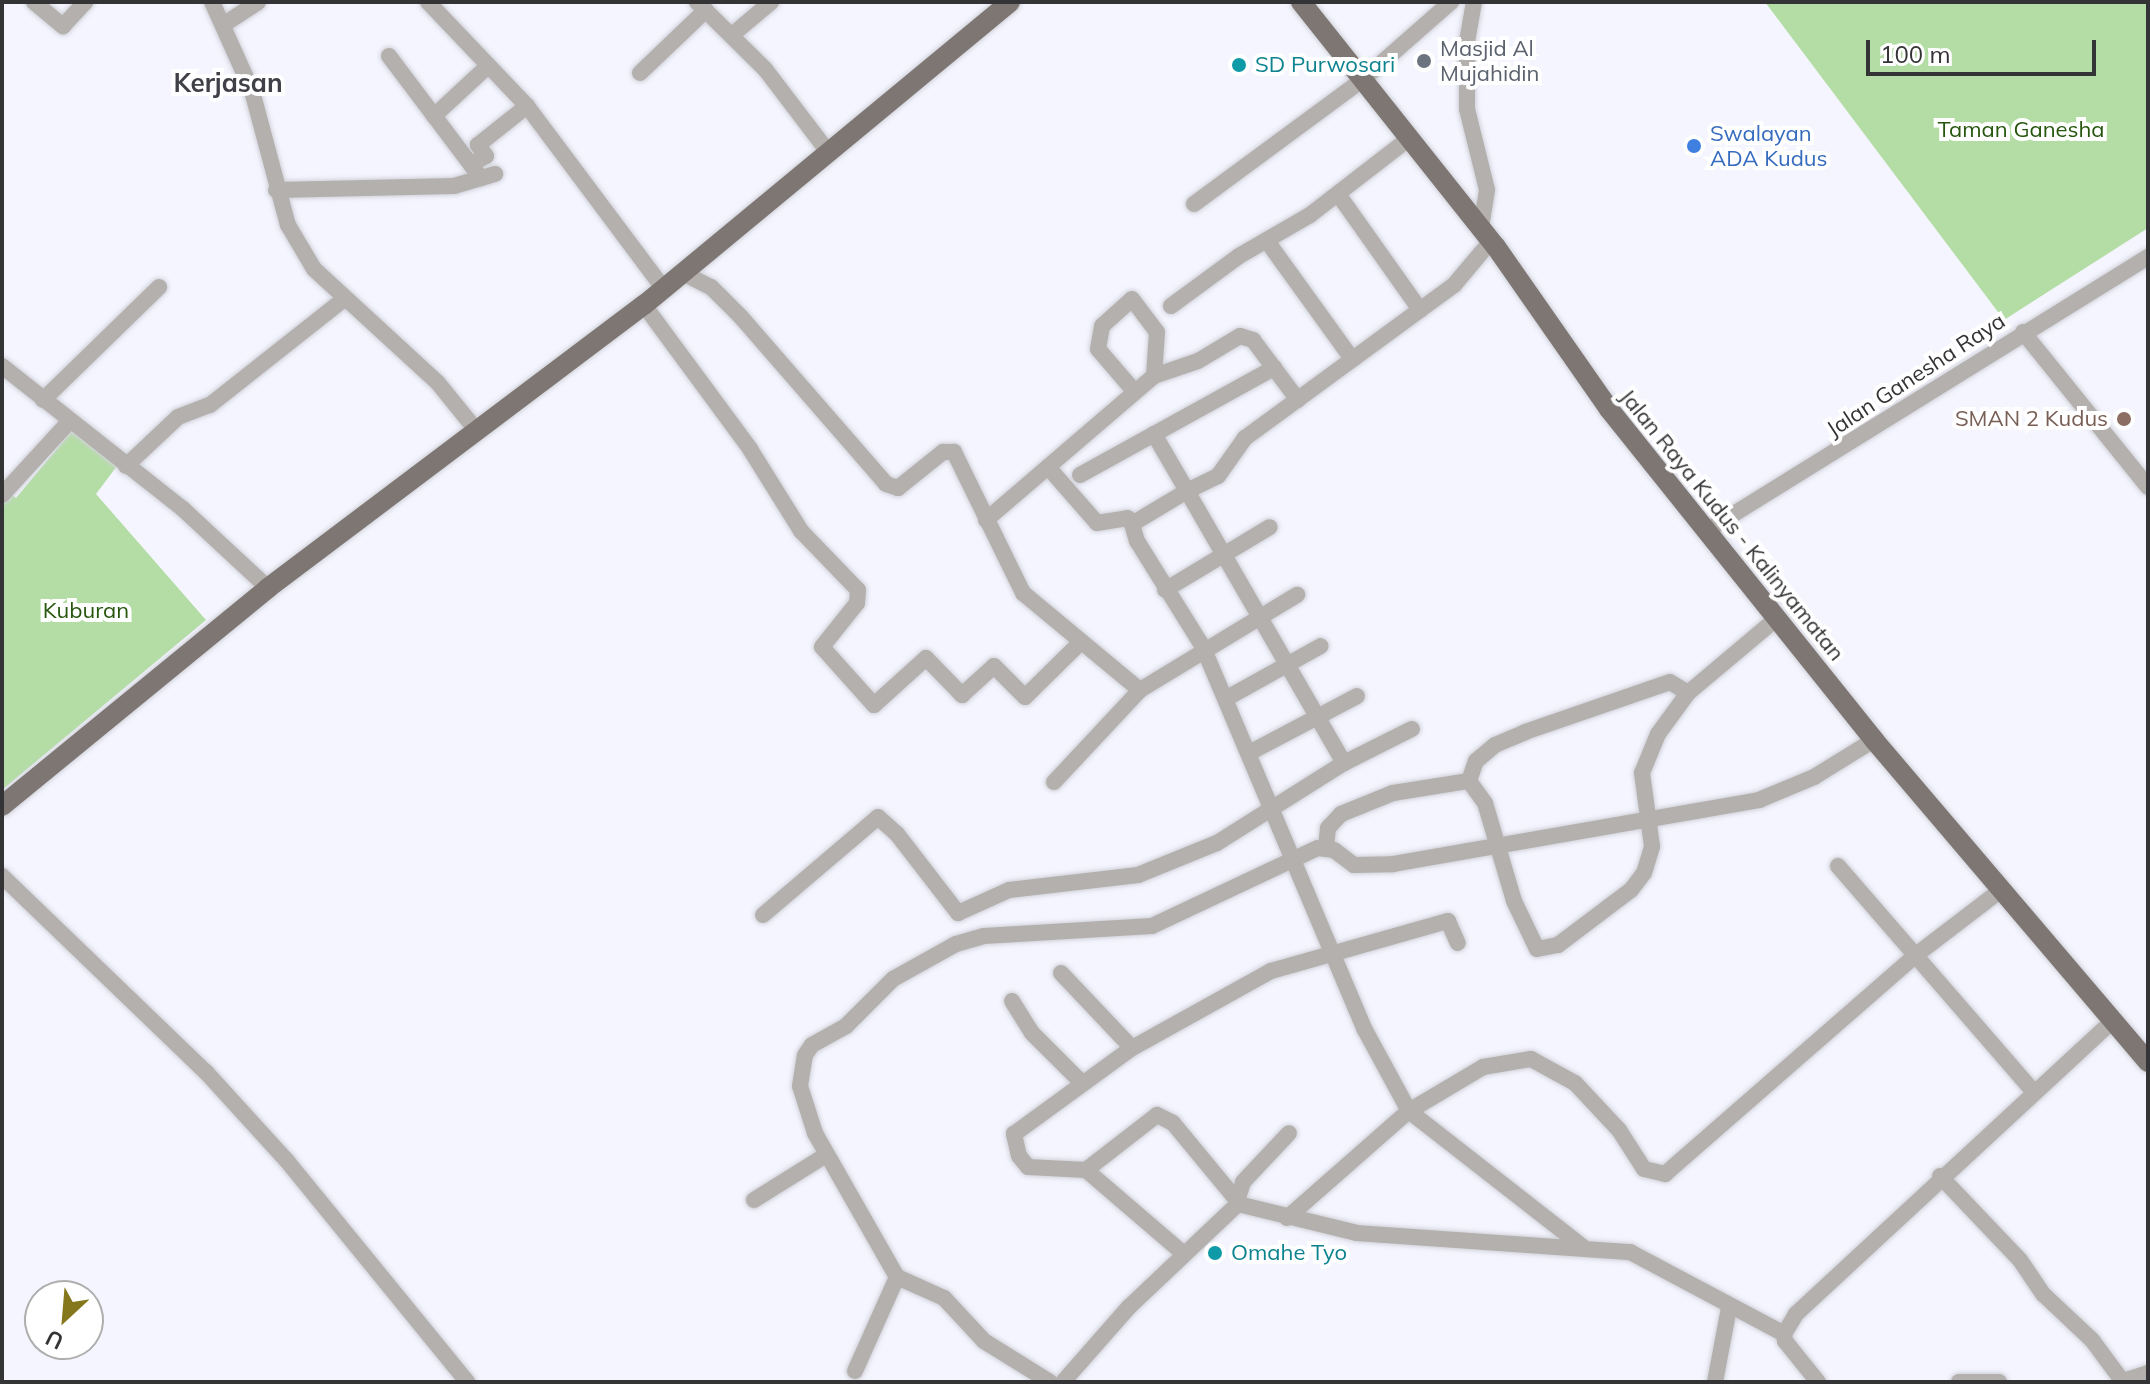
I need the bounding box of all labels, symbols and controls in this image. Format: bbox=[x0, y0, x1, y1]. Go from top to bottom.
scale bar bbox=[1870, 24, 2100, 74]
place label: Masjid Al Mujahidin bbox=[1440, 35, 1539, 86]
text: 100 m bbox=[1880, 39, 1951, 69]
place label: SD Purwosari bbox=[1255, 52, 1395, 78]
marker: Masjid Al Mujahidin bbox=[1415, 52, 1433, 70]
marker: SD Purwosari bbox=[1230, 56, 1248, 74]
district label: Kerjasan bbox=[173, 67, 283, 99]
park label: Taman Ganesha bbox=[1937, 117, 2105, 143]
place label: Swalayan ADA Kudus bbox=[1710, 120, 1827, 172]
marker: Swalayan ADA Kudus bbox=[1685, 137, 1703, 155]
street label: Jalan Ganesha Raya bbox=[1822, 307, 2010, 443]
street label: Jalan Raya Kudus - Kalinyamatan bbox=[1614, 384, 1850, 666]
place label: SMAN 2 Kudus bbox=[1955, 406, 2108, 432]
marker: SMAN 2 Kudus bbox=[2115, 410, 2133, 428]
park label: Kuburan bbox=[43, 598, 129, 624]
place label: Omahe Tyo bbox=[1231, 1240, 1347, 1266]
marker: Omahe Tyo bbox=[1206, 1244, 1224, 1262]
north arrow bbox=[24, 1280, 104, 1360]
text: U bbox=[41, 1324, 68, 1356]

